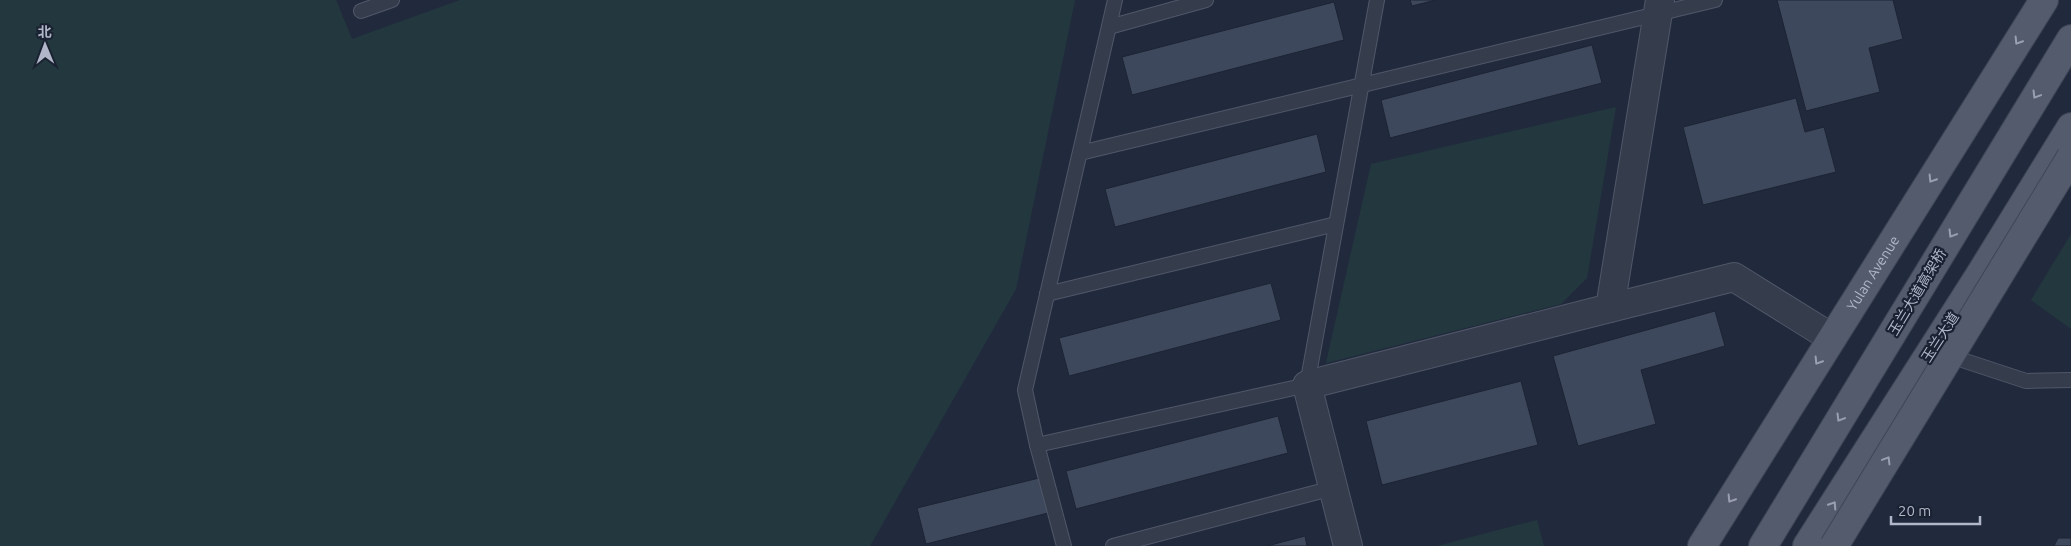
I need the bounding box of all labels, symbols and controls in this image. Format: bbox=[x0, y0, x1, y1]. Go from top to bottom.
north arrow bbox=[20, 20, 70, 70]
text: 北 bbox=[38, 24, 52, 40]
one-way arrow bbox=[2015, 36, 2025, 45]
one-way arrow bbox=[2033, 90, 2043, 99]
one-way arrow bbox=[1929, 173, 1938, 183]
one-way arrow bbox=[1949, 229, 1958, 238]
street label: Yulan Avenue bbox=[1844, 233, 1902, 313]
street label: 玉兰大道高架桥 bbox=[1885, 246, 1949, 338]
street label: 玉兰大道 bbox=[1918, 309, 1962, 365]
one-way arrow bbox=[1814, 356, 1824, 365]
one-way arrow bbox=[1837, 412, 1847, 421]
one-way arrow bbox=[1880, 456, 1890, 465]
one-way arrow bbox=[1728, 493, 1738, 502]
scale bar bbox=[1891, 494, 1980, 526]
one-way arrow bbox=[1827, 501, 1836, 511]
text: 20 m bbox=[1898, 502, 1931, 519]

